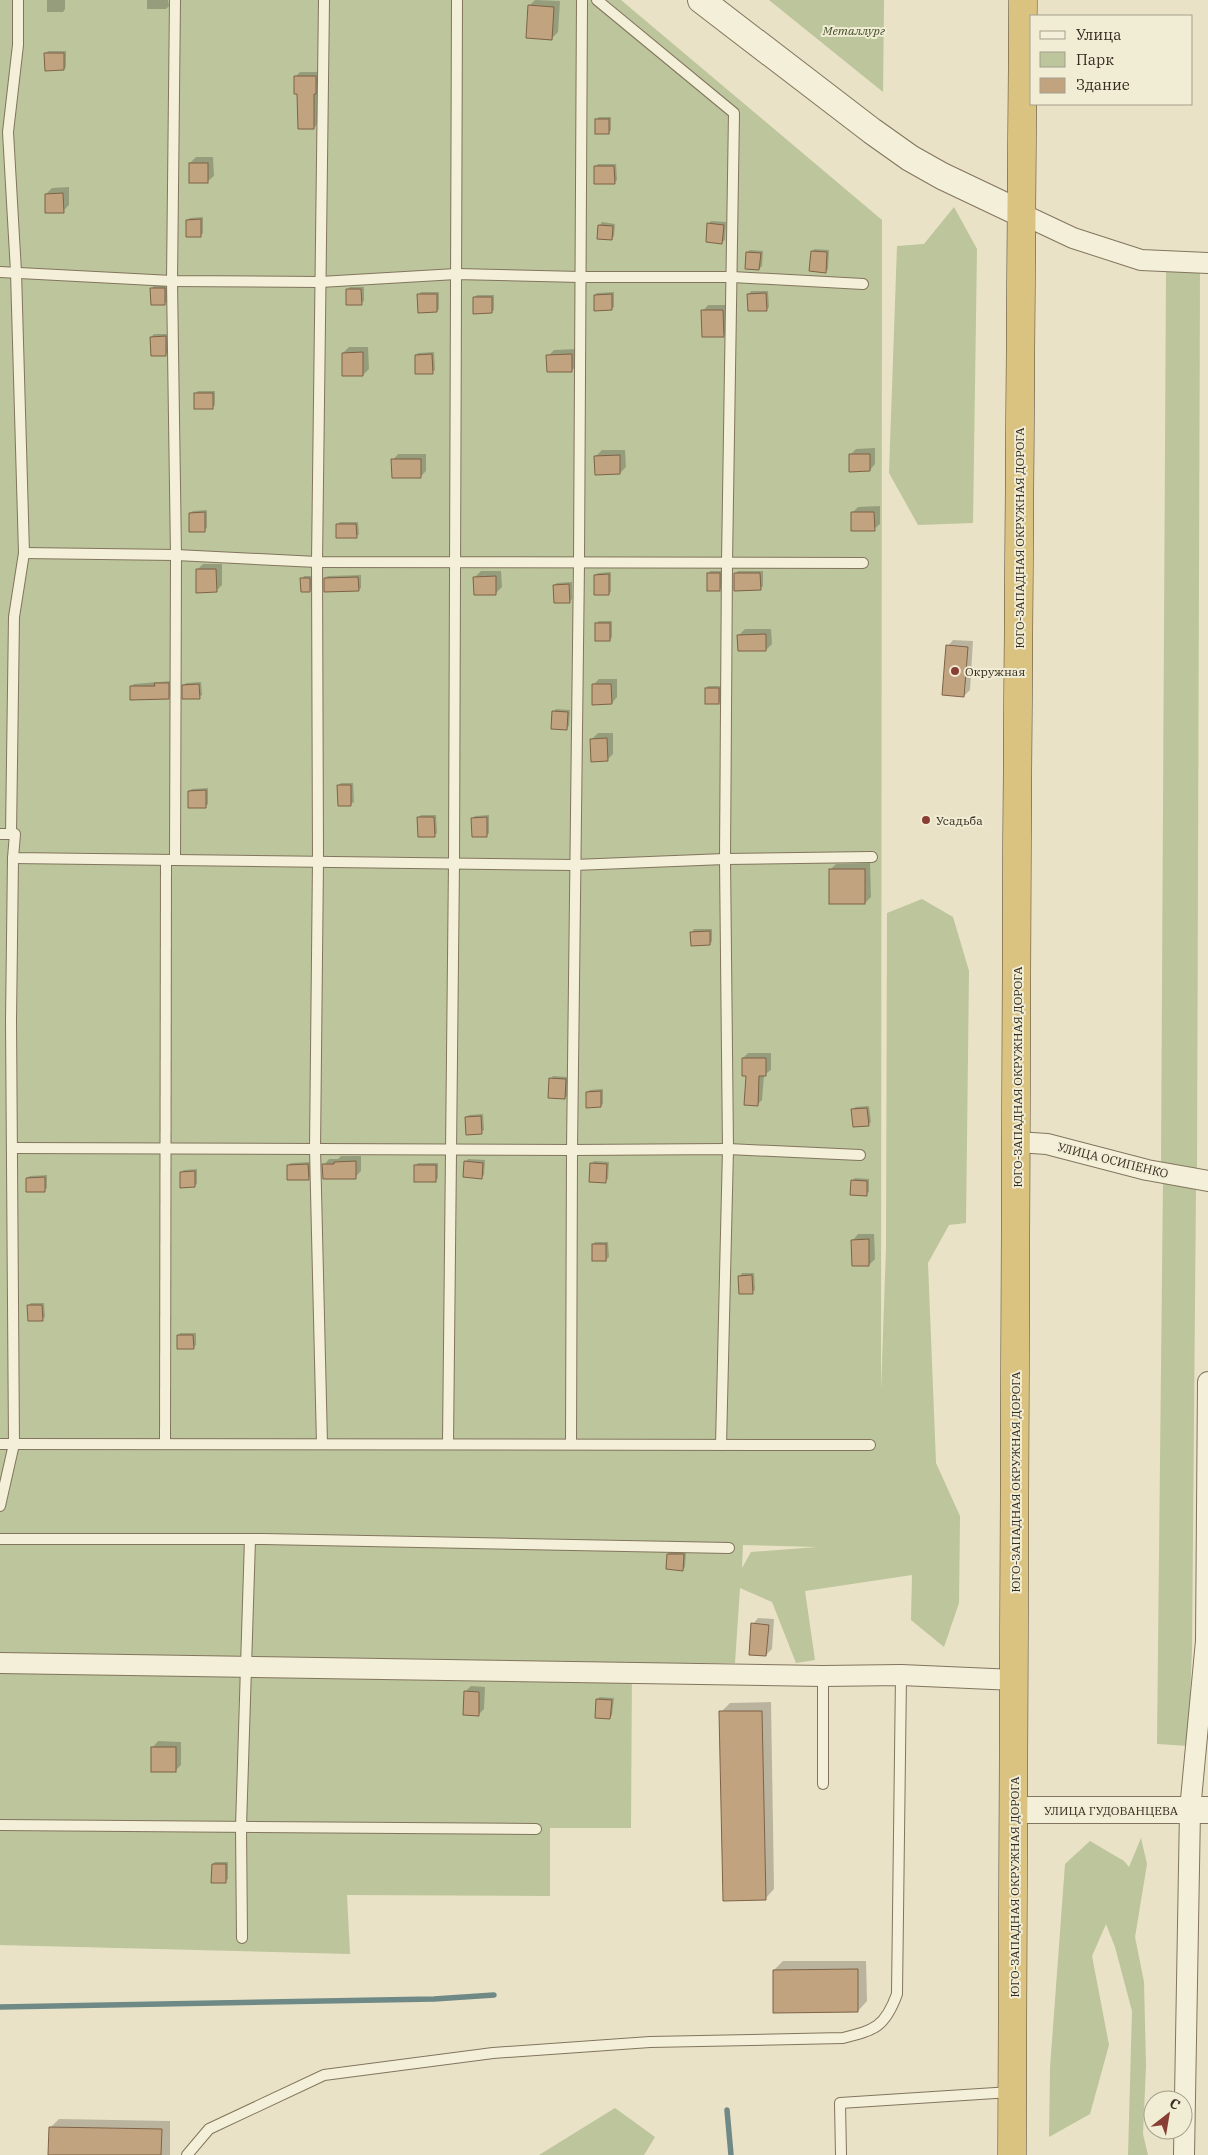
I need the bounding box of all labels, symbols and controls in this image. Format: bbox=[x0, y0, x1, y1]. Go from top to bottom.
legend bbox=[1030, 15, 1193, 105]
park label: Металлург bbox=[822, 23, 885, 38]
text: Улица bbox=[1076, 25, 1121, 44]
text: Парк bbox=[1076, 50, 1114, 69]
text: Здание bbox=[1076, 75, 1130, 94]
street label: ЮГО-ЗАПАДНАЯ ОКРУЖНАЯ ДОРОГА bbox=[1012, 427, 1027, 648]
place label: Окружная bbox=[965, 664, 1025, 679]
marker: Окружная bbox=[949, 665, 961, 677]
place label: Усадьба bbox=[936, 813, 983, 828]
marker: Усадьба bbox=[920, 814, 932, 826]
street label: ЮГО-ЗАПАДНАЯ ОКРУЖНАЯ ДОРОГА bbox=[1010, 966, 1025, 1187]
street label: УЛИЦА ОСИПЕНКО bbox=[1056, 1139, 1170, 1181]
street label: ЮГО-ЗАПАДНАЯ ОКРУЖНАЯ ДОРОГА bbox=[1008, 1371, 1023, 1592]
street label: ЮГО-ЗАПАДНАЯ ОКРУЖНАЯ ДОРОГА bbox=[1007, 1776, 1022, 1997]
street label: УЛИЦА ГУДОВАНЦЕВА bbox=[1044, 1803, 1179, 1818]
north arrow bbox=[1143, 2090, 1193, 2140]
text: С bbox=[1166, 2094, 1183, 2114]

